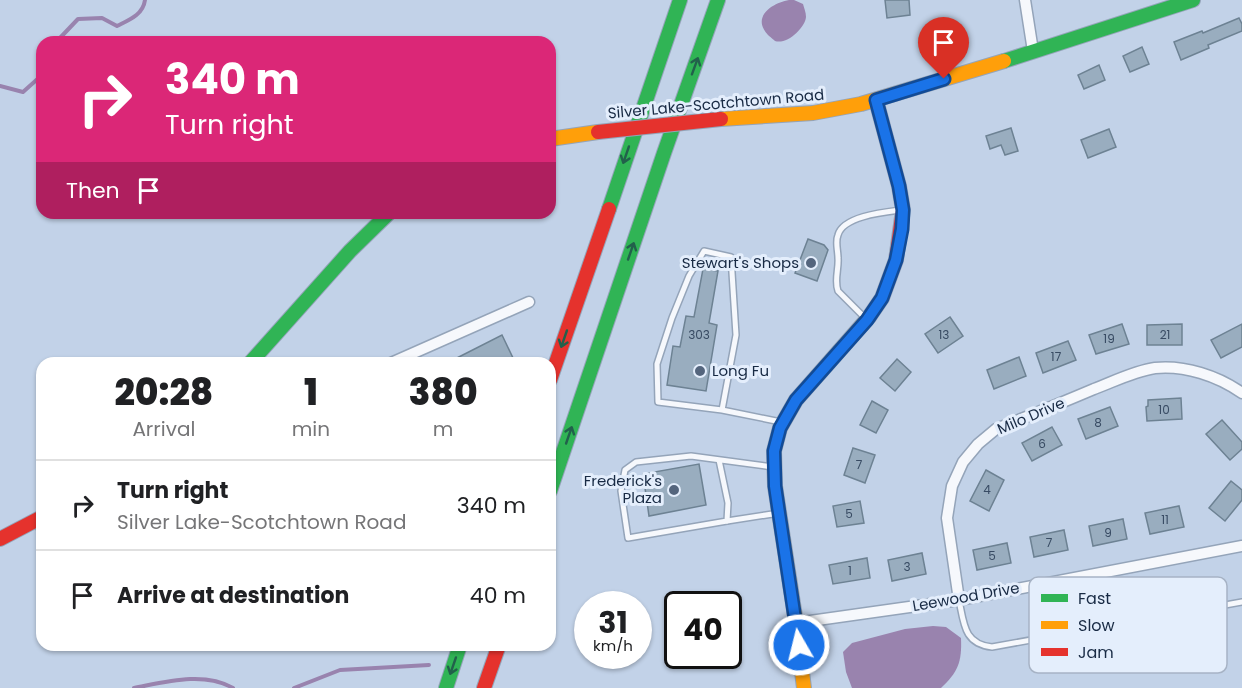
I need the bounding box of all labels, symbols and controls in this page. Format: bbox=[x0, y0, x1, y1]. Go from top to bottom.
pin bbox=[918, 17, 969, 79]
icon: arrive bbox=[927, 26, 960, 59]
text: 340 m bbox=[165, 50, 300, 109]
one-way arrow bbox=[691, 57, 702, 76]
icon: right bbox=[66, 60, 144, 138]
street label: Silver Lake-Scotchtown Road bbox=[607, 84, 825, 123]
text: Turn right bbox=[165, 106, 294, 143]
one-way arrow bbox=[620, 145, 631, 163]
icon: arrive bbox=[132, 174, 165, 207]
text: Then bbox=[66, 175, 120, 206]
one-way arrow bbox=[627, 242, 638, 261]
place label: Stewart's Shops bbox=[682, 252, 799, 273]
marker: Stewart's Shops bbox=[804, 256, 818, 270]
house number: 303 bbox=[688, 326, 710, 343]
house number: 13 bbox=[939, 326, 949, 343]
house number: 21 bbox=[1160, 326, 1170, 343]
one-way arrow bbox=[558, 329, 569, 348]
house number: 19 bbox=[1103, 330, 1115, 347]
house number: 17 bbox=[1051, 348, 1062, 365]
place label: Long Fu bbox=[712, 360, 769, 381]
marker: Long Fu bbox=[693, 364, 707, 378]
text: 20:28 bbox=[114, 367, 213, 418]
text: 1 bbox=[304, 367, 318, 418]
text: 380 bbox=[408, 367, 478, 418]
street label: Milo Drive bbox=[994, 392, 1068, 439]
house number: 10 bbox=[1158, 401, 1170, 418]
house number: 8 bbox=[1094, 414, 1102, 431]
text: Arrival bbox=[132, 415, 195, 443]
text: min bbox=[292, 415, 330, 443]
text: m bbox=[433, 415, 453, 443]
one-way arrow bbox=[565, 426, 576, 445]
house number: 6 bbox=[1038, 435, 1046, 452]
house number: 7 bbox=[856, 456, 863, 473]
place label: Frederick's Plaza bbox=[584, 470, 662, 508]
text: Turn right bbox=[117, 475, 228, 506]
house number: 4 bbox=[983, 481, 991, 498]
marker: Frederick's Plaza bbox=[667, 483, 681, 497]
icon: right bbox=[66, 489, 99, 522]
text: 340 m bbox=[457, 490, 526, 521]
house number: 5 bbox=[845, 505, 853, 522]
text: Silver Lake-Scotchtown Road bbox=[117, 508, 406, 536]
house number: 11 bbox=[1161, 511, 1169, 528]
house number: 9 bbox=[1104, 524, 1112, 541]
house number: 7 bbox=[1046, 534, 1053, 551]
house number: 5 bbox=[988, 547, 996, 564]
house number: 3 bbox=[903, 558, 911, 575]
house number: 1 bbox=[848, 562, 852, 579]
street label: Leewood Drive bbox=[911, 577, 1021, 616]
legend bbox=[1029, 577, 1227, 673]
icon: arrive bbox=[66, 579, 99, 612]
text: Arrive at destination bbox=[117, 580, 349, 611]
text: 40 m bbox=[470, 580, 526, 611]
text: Fast bbox=[1078, 587, 1111, 610]
speed limit sign: 40 bbox=[664, 591, 742, 669]
text: 31 bbox=[598, 601, 628, 644]
position arrow bbox=[767, 613, 831, 677]
text: Slow bbox=[1078, 614, 1115, 637]
text: km/h bbox=[593, 635, 633, 656]
text: Jam bbox=[1078, 641, 1114, 664]
one-way arrow bbox=[446, 657, 457, 675]

